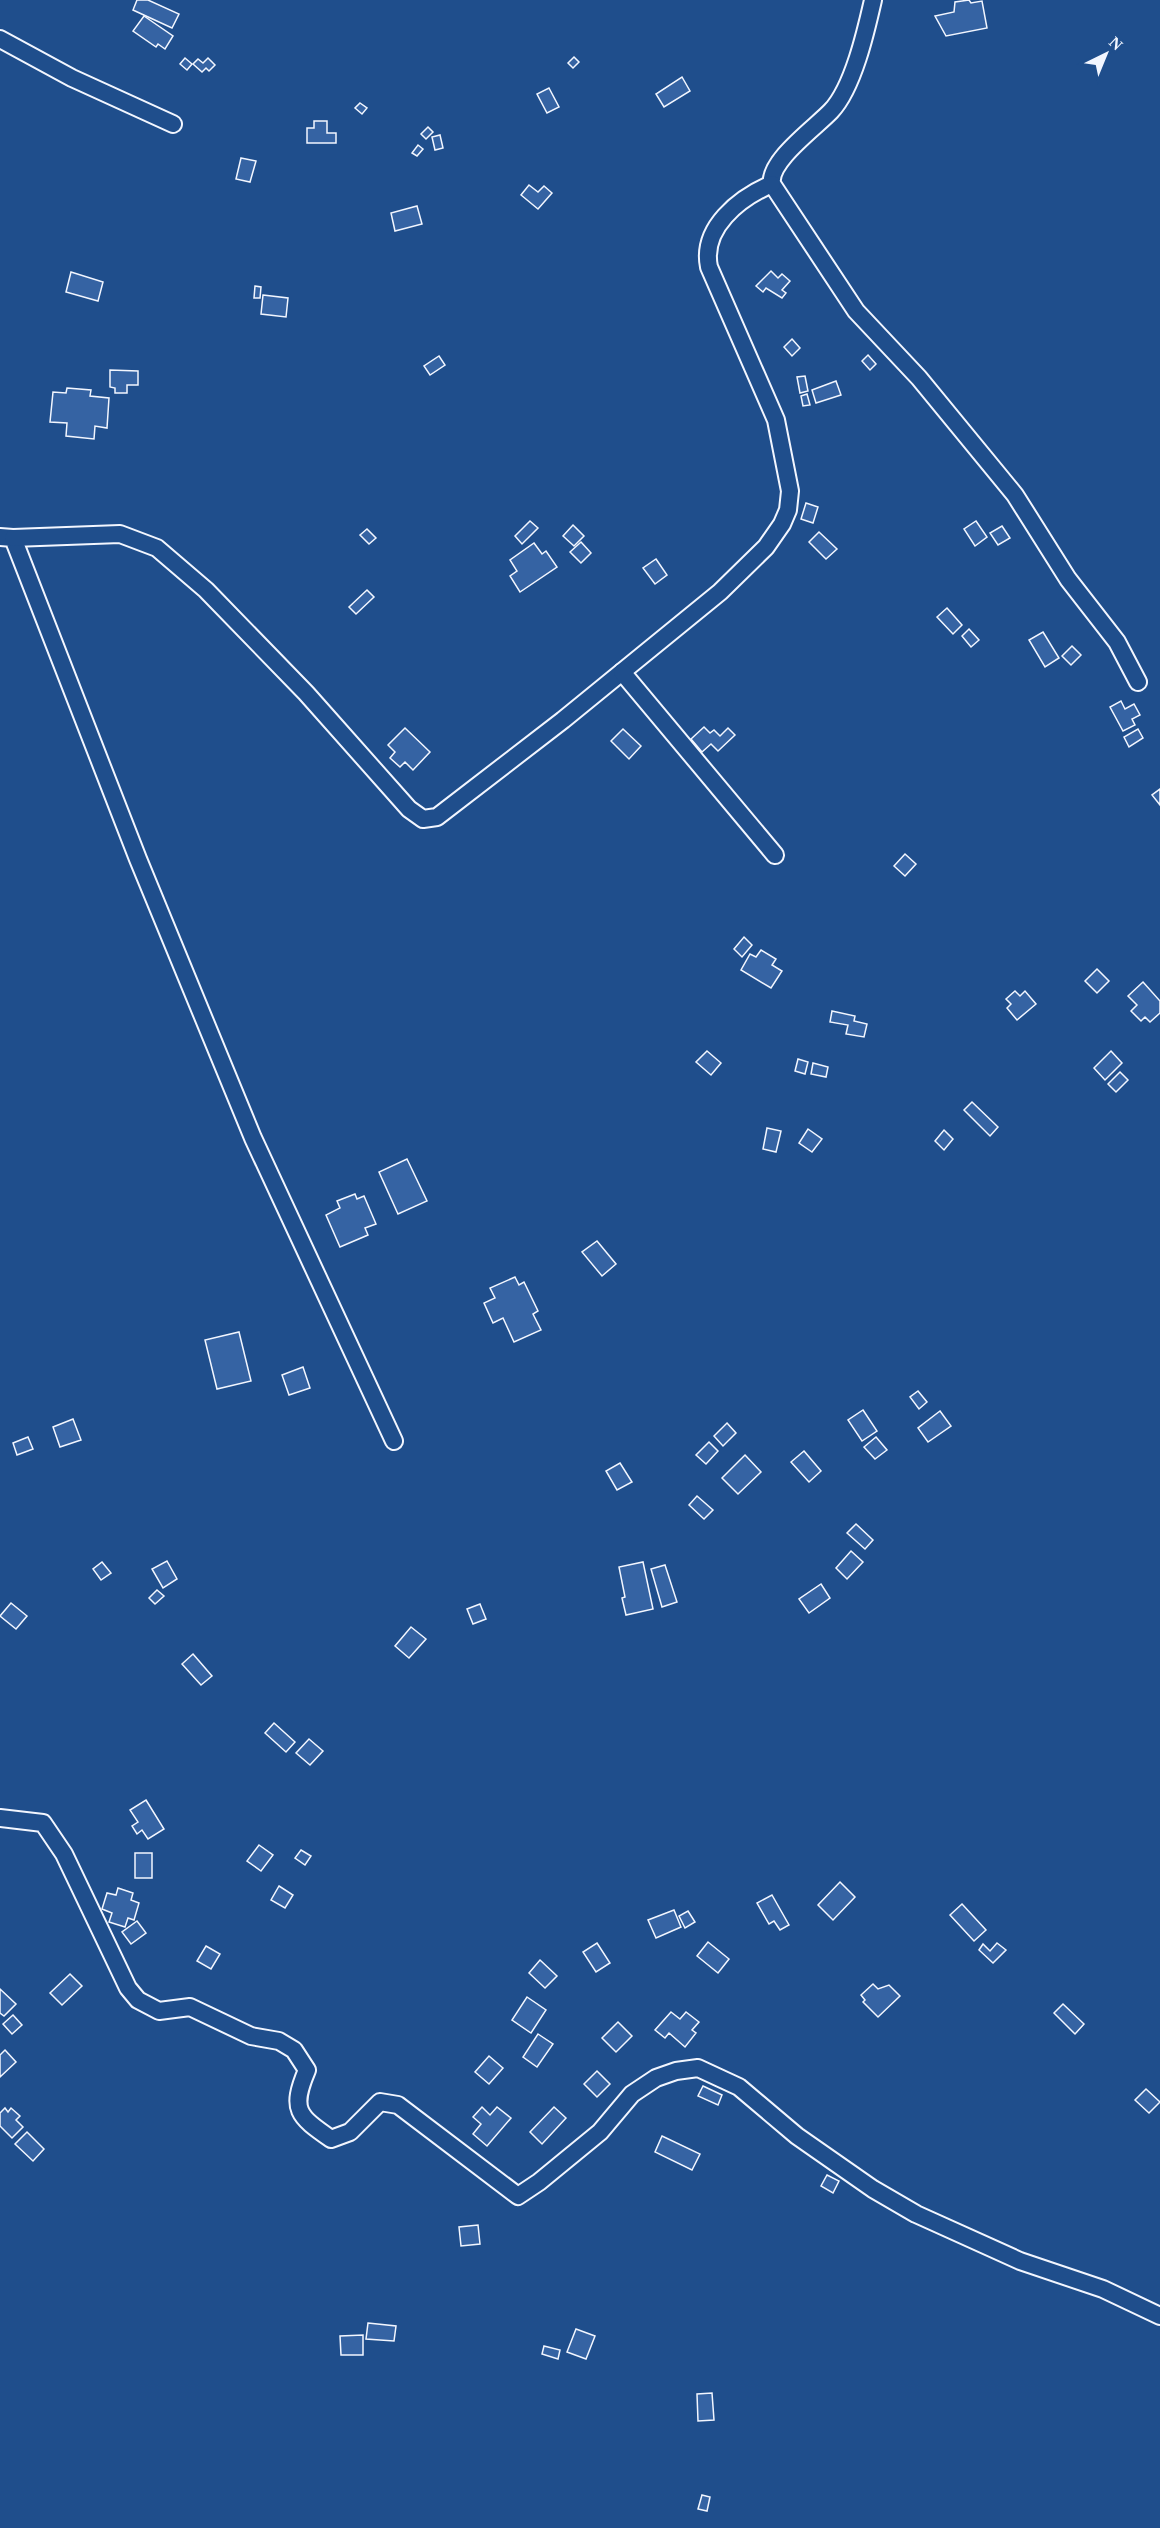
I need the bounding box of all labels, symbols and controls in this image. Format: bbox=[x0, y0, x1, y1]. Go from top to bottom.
north arrow bbox=[1076, 24, 1136, 84]
text: N bbox=[1106, 33, 1126, 54]

